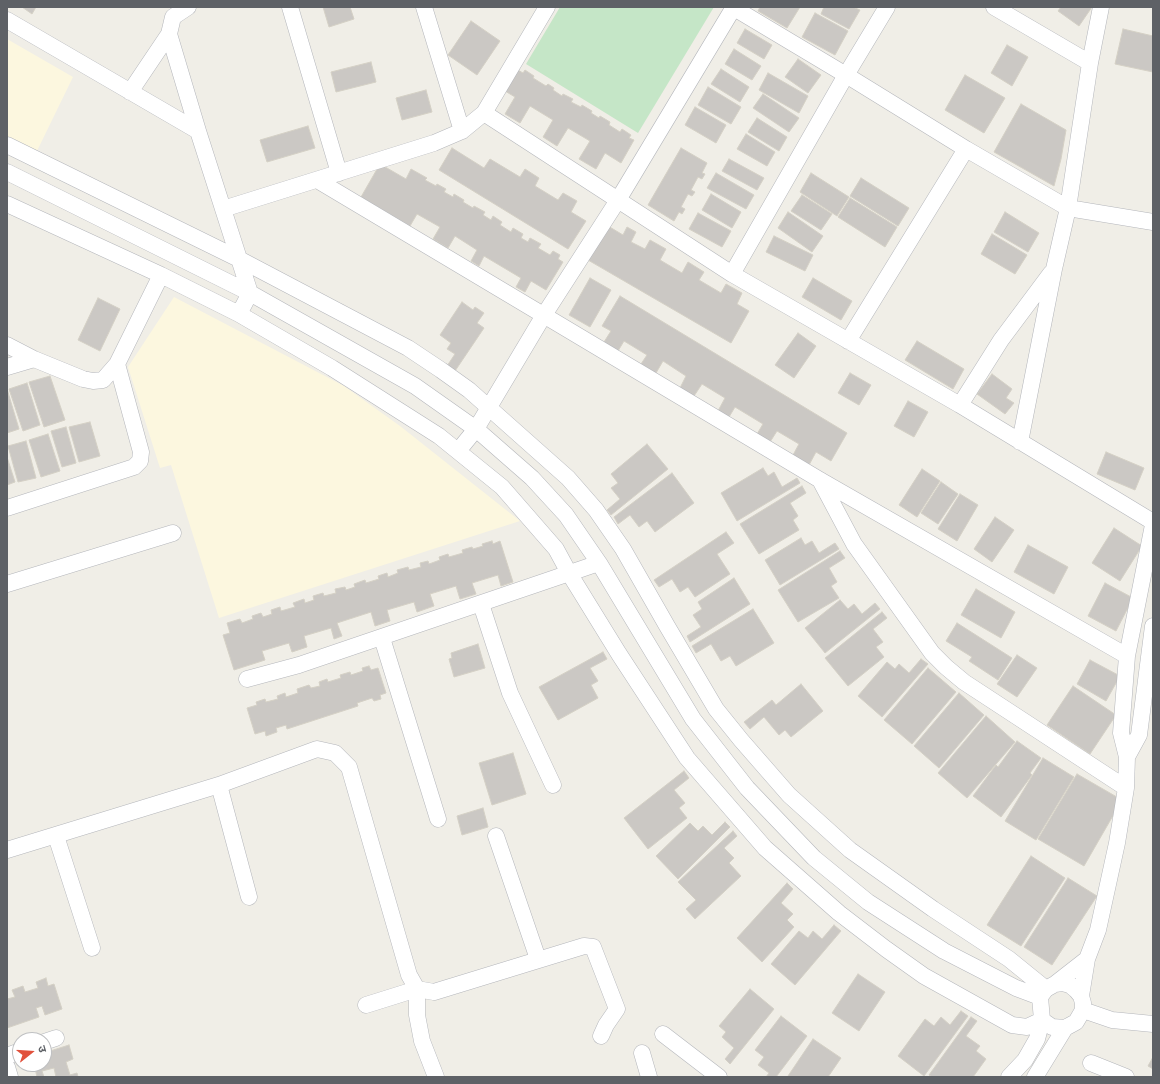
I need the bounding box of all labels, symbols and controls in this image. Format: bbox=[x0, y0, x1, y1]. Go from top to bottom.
north arrow bbox=[12, 1032, 52, 1072]
text: उ bbox=[34, 1043, 51, 1054]

